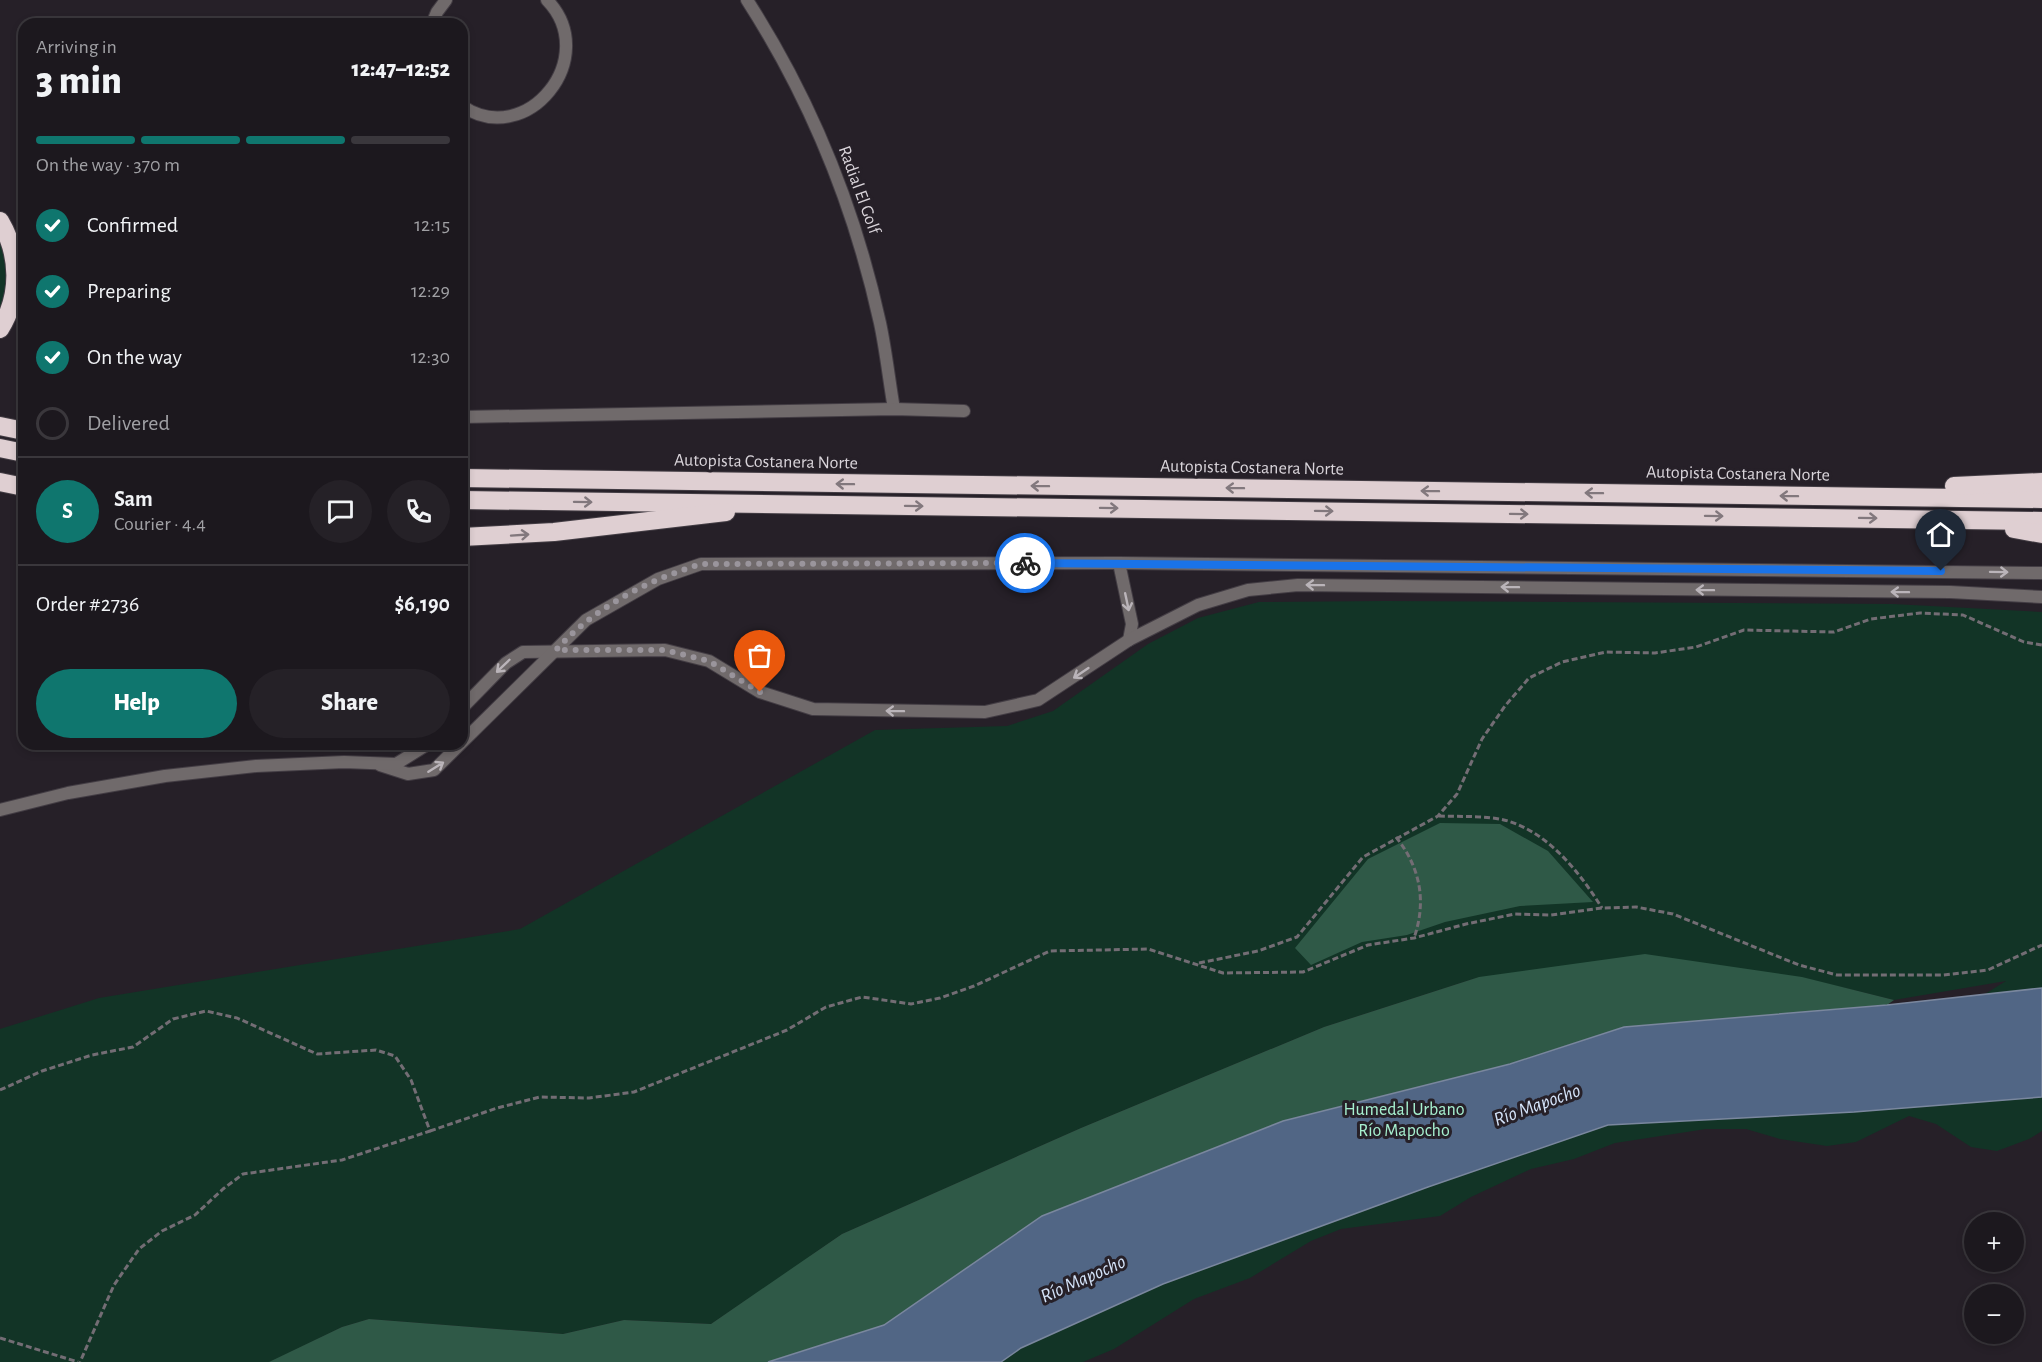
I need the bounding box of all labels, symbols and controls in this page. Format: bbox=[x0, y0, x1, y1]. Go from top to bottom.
text: Arriving in bbox=[36, 37, 117, 57]
text: 12:47–12:52 bbox=[352, 58, 450, 80]
text: 3 min bbox=[36, 62, 122, 101]
street label: Radial El Golf bbox=[835, 143, 884, 238]
text: On the way · 370 m bbox=[36, 155, 180, 175]
icon: check bbox=[36, 209, 69, 242]
text: Confirmed bbox=[87, 214, 178, 236]
text: 12:15 bbox=[414, 215, 450, 235]
icon: check bbox=[36, 275, 69, 308]
text: Preparing bbox=[87, 280, 171, 302]
text: 12:29 bbox=[411, 281, 450, 301]
icon: check bbox=[36, 341, 69, 374]
text: On the way bbox=[87, 346, 182, 368]
text: 12:30 bbox=[411, 347, 450, 367]
text: Delivered bbox=[87, 412, 170, 434]
street label: Autopista Costanera Norte bbox=[674, 451, 858, 473]
street label: Autopista Costanera Norte bbox=[1160, 457, 1344, 479]
street label: Autopista Costanera Norte bbox=[1646, 463, 1830, 485]
one-way arrow bbox=[836, 478, 856, 489]
button: chat bbox=[309, 480, 372, 543]
button: phone bbox=[387, 480, 450, 543]
one-way arrow bbox=[1031, 480, 1051, 492]
one-way arrow bbox=[1226, 482, 1246, 494]
one-way arrow bbox=[1420, 485, 1440, 497]
one-way arrow bbox=[1585, 487, 1605, 499]
text: Sam bbox=[114, 488, 153, 510]
one-way arrow bbox=[1780, 490, 1800, 501]
one-way arrow bbox=[573, 496, 593, 508]
text: S bbox=[62, 500, 73, 522]
one-way arrow bbox=[904, 500, 924, 512]
one-way arrow bbox=[1099, 502, 1119, 514]
one-way arrow bbox=[1314, 505, 1334, 517]
one-way arrow bbox=[1509, 508, 1529, 519]
pin bbox=[1915, 509, 1966, 571]
one-way arrow bbox=[1704, 510, 1724, 522]
one-way arrow bbox=[1858, 512, 1878, 524]
text: Courier · 4.4 bbox=[114, 514, 206, 534]
icon: home bbox=[1924, 518, 1957, 551]
one-way arrow bbox=[510, 529, 530, 540]
courier bbox=[995, 533, 1055, 593]
icon: bike bbox=[1009, 547, 1042, 580]
one-way arrow bbox=[1989, 566, 2009, 578]
one-way arrow bbox=[1305, 579, 1325, 591]
one-way arrow bbox=[1500, 582, 1520, 593]
one-way arrow bbox=[1695, 584, 1715, 595]
one-way arrow bbox=[1890, 586, 1910, 598]
one-way arrow bbox=[1122, 592, 1134, 611]
text: Order #2736 bbox=[36, 593, 139, 615]
text: $6,190 bbox=[394, 593, 450, 615]
pin bbox=[734, 630, 785, 692]
icon: bag bbox=[743, 639, 776, 672]
one-way arrow bbox=[495, 659, 510, 674]
one-way arrow bbox=[1073, 667, 1089, 679]
button: Help bbox=[36, 669, 237, 738]
button: Share bbox=[249, 669, 450, 738]
one-way arrow bbox=[885, 705, 905, 717]
one-way arrow bbox=[427, 761, 444, 774]
water label: Río Mapocho bbox=[1491, 1080, 1583, 1130]
park label: Humedal Urbano Río Mapocho bbox=[1343, 1101, 1465, 1140]
map controls bbox=[1964, 1212, 2024, 1344]
button: + bbox=[1964, 1212, 2024, 1272]
water label: Río Mapocho bbox=[1037, 1251, 1129, 1307]
button: − bbox=[1964, 1284, 2024, 1344]

